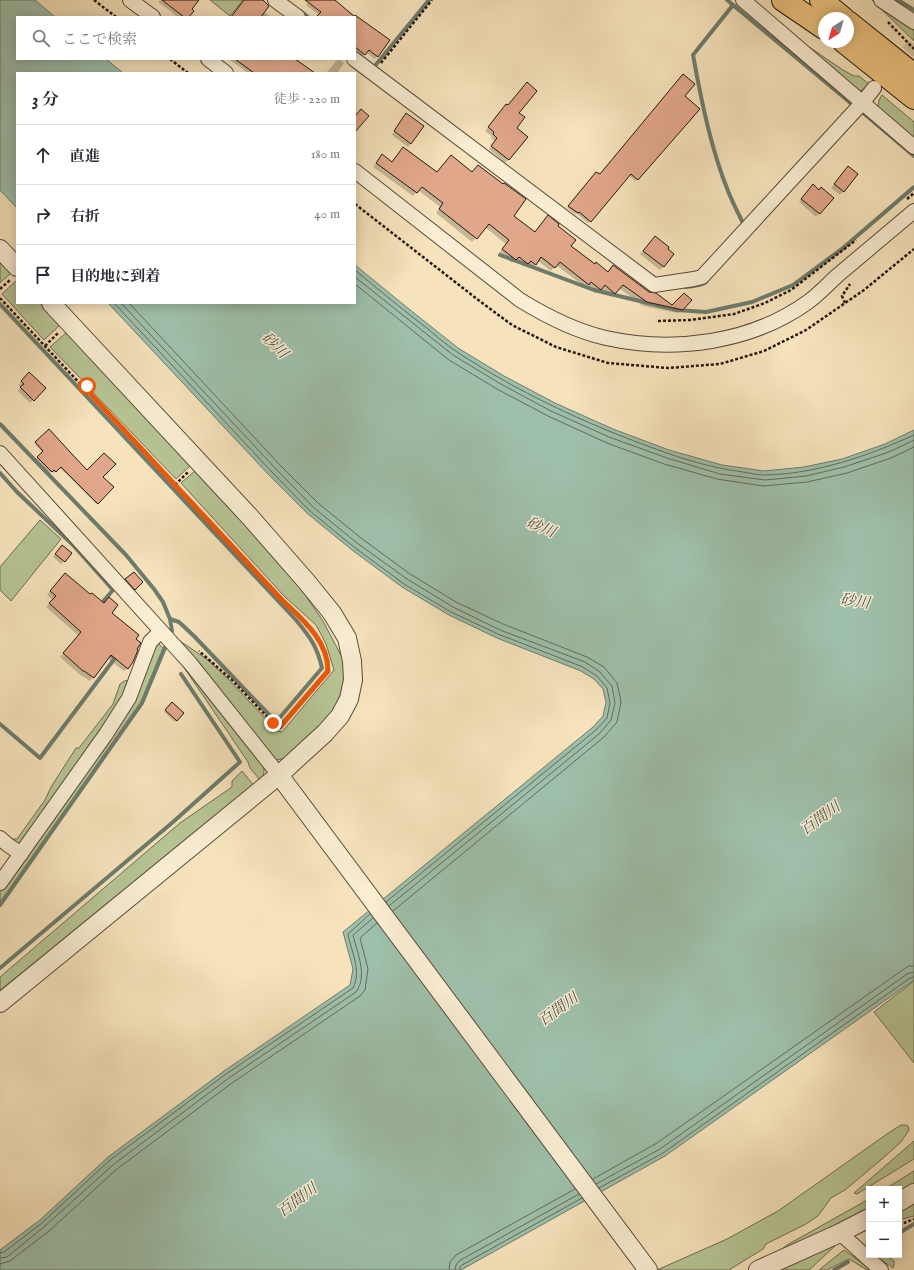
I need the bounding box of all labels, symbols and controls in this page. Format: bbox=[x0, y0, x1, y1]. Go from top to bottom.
north arrow bbox=[818, 12, 854, 48]
search box bbox=[16, 16, 356, 60]
icon: search bbox=[30, 27, 52, 49]
text: ここで検索 bbox=[62, 30, 137, 49]
text: 3 分 bbox=[32, 90, 59, 111]
text: 徒歩 · 220 m bbox=[274, 91, 340, 108]
icon: ahead bbox=[32, 144, 54, 166]
text: 180 m bbox=[311, 146, 340, 163]
text: 直進 bbox=[70, 147, 100, 166]
icon: right bbox=[32, 204, 54, 226]
text: 40 m bbox=[314, 206, 340, 223]
text: 右折 bbox=[70, 207, 100, 226]
icon: arrive bbox=[32, 264, 54, 286]
text: 目的地に到着 bbox=[70, 267, 160, 286]
water label: 砂川 bbox=[257, 328, 293, 364]
route start bbox=[78, 377, 96, 395]
water label: 砂川 bbox=[523, 513, 560, 543]
water label: 砂川 bbox=[839, 590, 873, 613]
route end bbox=[264, 714, 282, 732]
water label: 百間川 bbox=[797, 796, 846, 839]
water label: 百間川 bbox=[535, 987, 584, 1030]
water label: 百間川 bbox=[274, 1178, 323, 1222]
map controls bbox=[866, 1186, 902, 1258]
button: + bbox=[866, 1186, 902, 1222]
button: − bbox=[866, 1222, 902, 1258]

